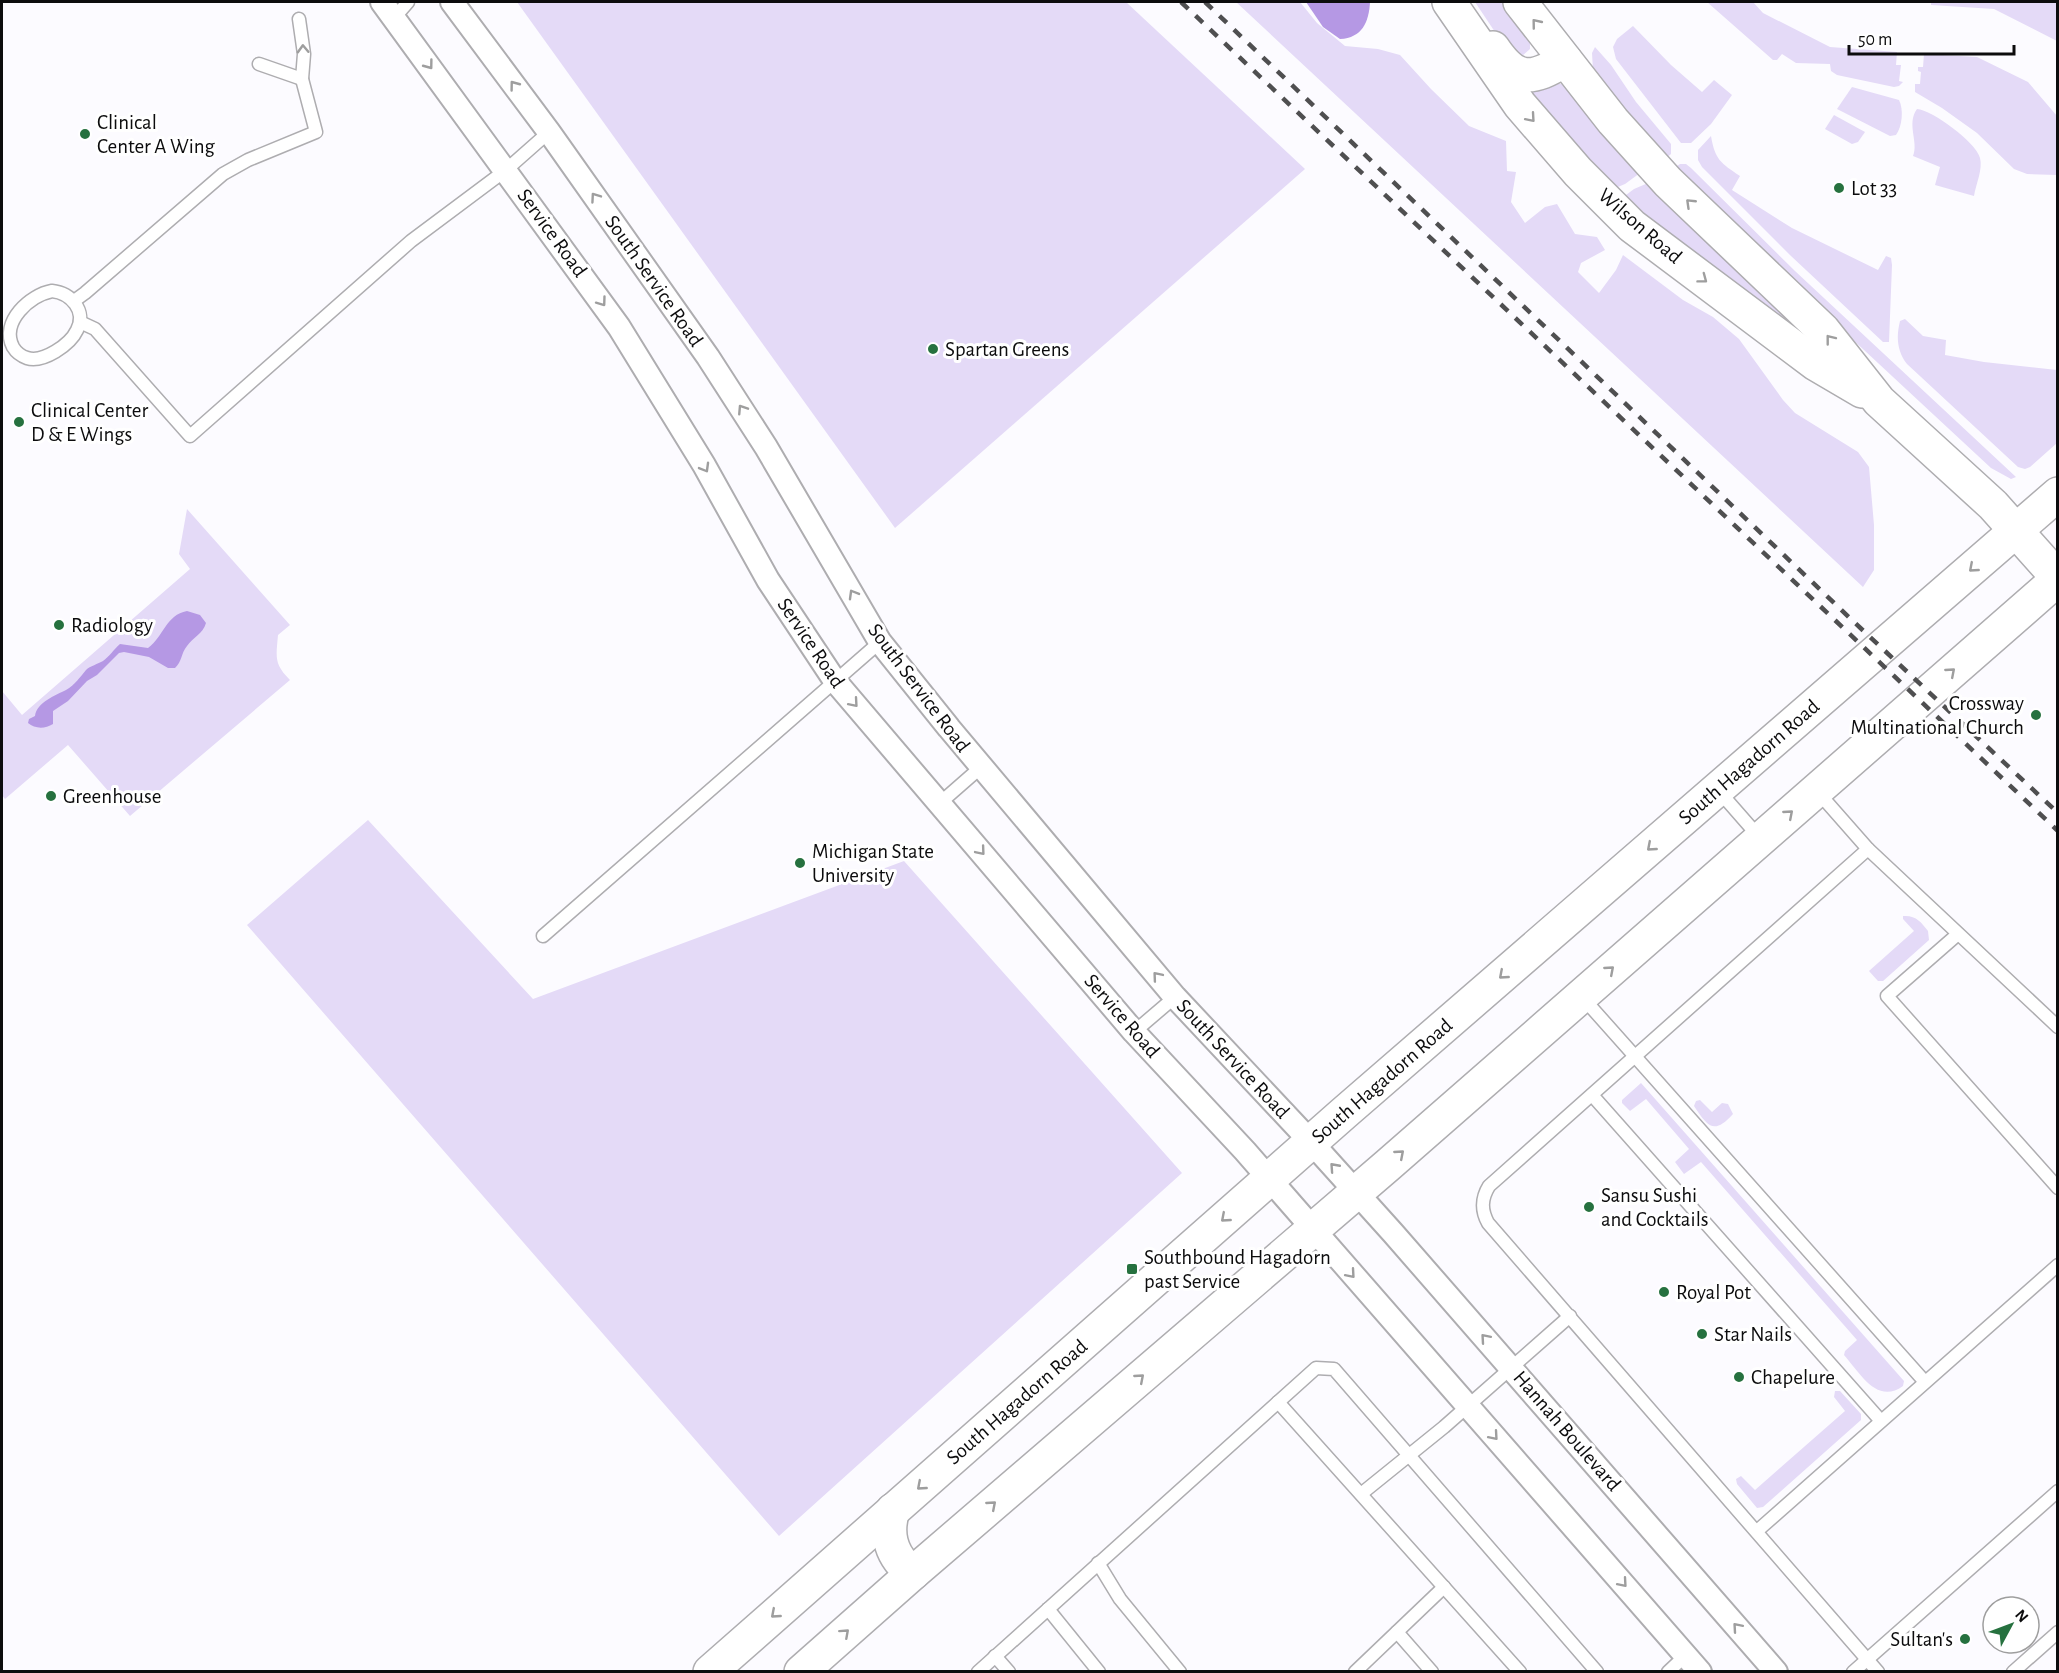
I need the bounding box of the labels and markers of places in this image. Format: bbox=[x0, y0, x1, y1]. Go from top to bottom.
place label: Clinical Center A Wing bbox=[97, 112, 216, 157]
marker: Clinical Center A Wing bbox=[78, 127, 92, 141]
place label: Lot 33 bbox=[1851, 178, 1897, 199]
marker: Lot 33 bbox=[1832, 181, 1846, 195]
place label: Spartan Greens bbox=[945, 339, 1069, 360]
marker: Spartan Greens bbox=[926, 342, 940, 356]
place label: Clinical Center D & E Wings bbox=[31, 400, 148, 445]
marker: Clinical Center D & E Wings bbox=[12, 415, 26, 429]
place label: Radiology bbox=[71, 615, 153, 636]
marker: Radiology bbox=[52, 618, 66, 632]
place label: Crossway Multinational Church bbox=[1850, 693, 2024, 738]
marker: Crossway Multinational Church bbox=[2029, 708, 2043, 722]
place label: Greenhouse bbox=[63, 786, 162, 807]
marker: Greenhouse bbox=[44, 789, 58, 803]
place label: Michigan State University bbox=[812, 841, 934, 886]
marker: Michigan State University bbox=[793, 856, 807, 870]
place label: Sansu Sushi and Cocktails bbox=[1601, 1185, 1709, 1230]
marker: Sansu Sushi and Cocktails bbox=[1582, 1200, 1596, 1214]
place label: Southbound Hagadorn past Service bbox=[1144, 1247, 1331, 1292]
marker: Southbound Hagadorn past Service bbox=[1125, 1262, 1139, 1276]
place label: Royal Pot bbox=[1676, 1282, 1751, 1303]
marker: Royal Pot bbox=[1657, 1285, 1671, 1299]
place label: Star Nails bbox=[1714, 1324, 1792, 1345]
marker: Star Nails bbox=[1695, 1327, 1709, 1341]
place label: Chapelure bbox=[1751, 1367, 1835, 1388]
marker: Chapelure bbox=[1732, 1370, 1746, 1384]
place label: Sultan's bbox=[1890, 1629, 1953, 1650]
marker: Sultan's bbox=[1958, 1632, 1972, 1646]

